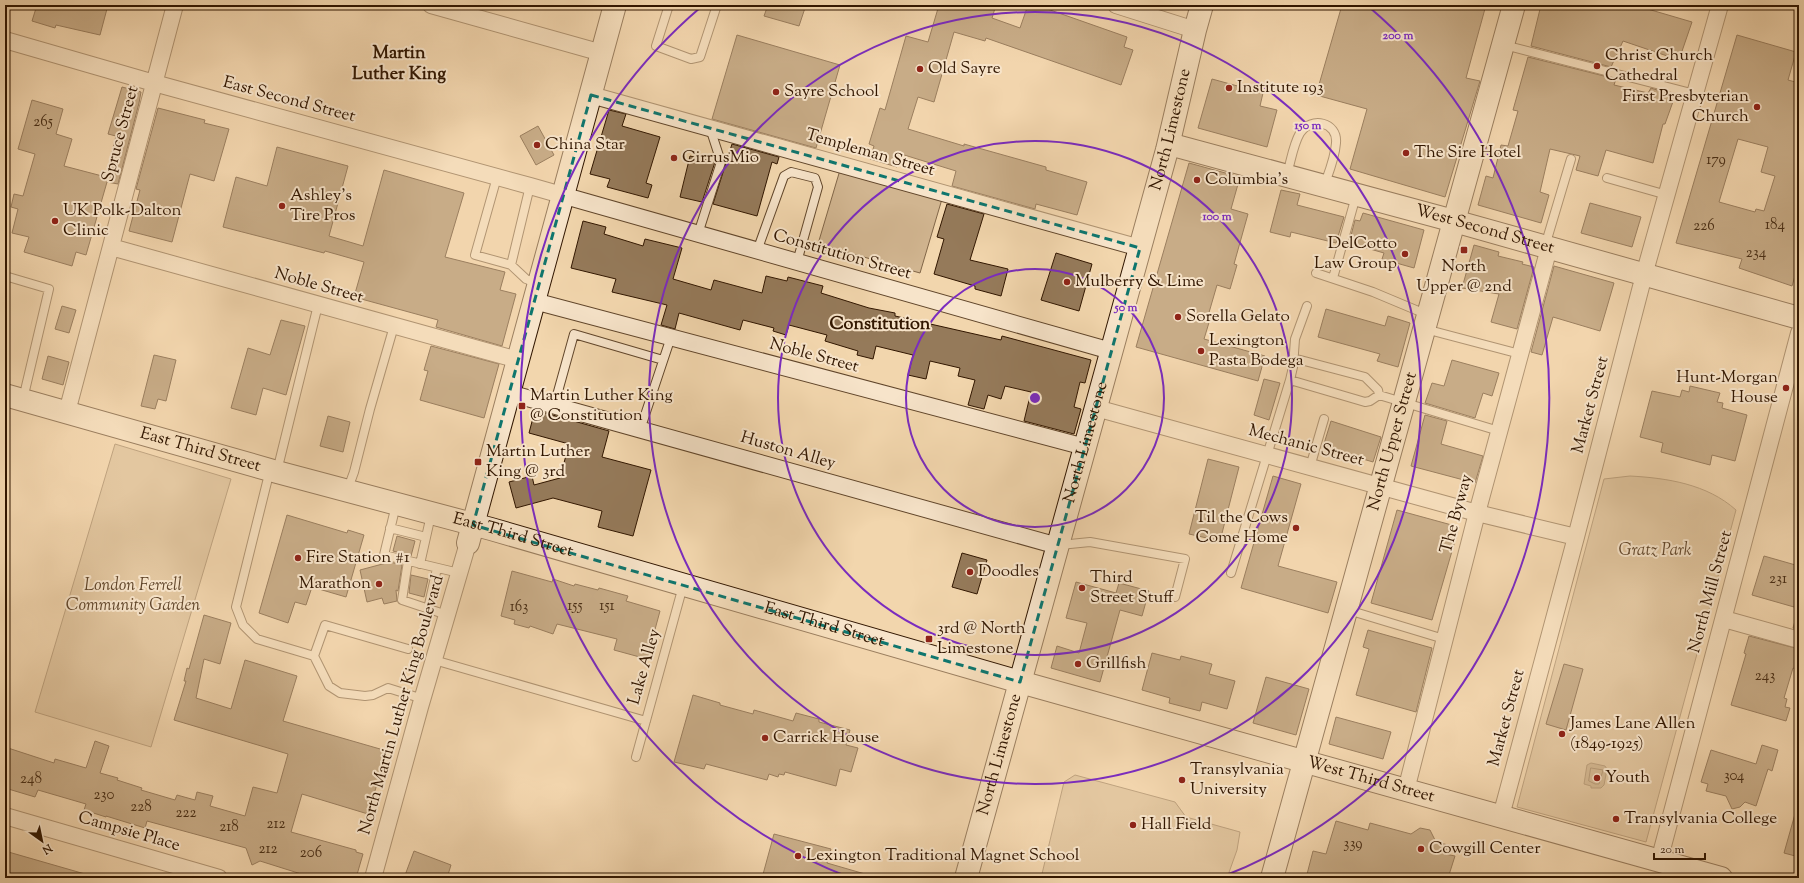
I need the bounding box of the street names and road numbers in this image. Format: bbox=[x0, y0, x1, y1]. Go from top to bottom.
street label: North Limestone bbox=[1144, 66, 1198, 193]
street label: East Second Street bbox=[220, 71, 358, 129]
street label: Spruce Street bbox=[97, 83, 145, 185]
street label: Templeman Street bbox=[802, 123, 938, 183]
street label: West Second Street bbox=[1412, 199, 1557, 261]
street label: Constitution Street bbox=[770, 224, 914, 286]
street label: Noble Street bbox=[272, 262, 367, 310]
street label: Noble Street bbox=[767, 333, 862, 380]
street label: Market Street bbox=[1567, 354, 1616, 456]
street label: North Upper Street bbox=[1362, 369, 1424, 514]
street label: North Limestone bbox=[1058, 379, 1115, 506]
street label: Mechanic Street bbox=[1246, 419, 1367, 473]
street label: East Third Street bbox=[137, 422, 264, 479]
street label: Huston Alley bbox=[738, 426, 839, 476]
street label: The Byway bbox=[1435, 471, 1479, 556]
street label: East Third Street bbox=[450, 507, 576, 564]
street label: North Mill Street bbox=[1683, 528, 1739, 656]
street label: North Martin Luther King Boulevard bbox=[353, 572, 451, 838]
street label: East Third Street bbox=[761, 597, 887, 654]
street label: Lake Alley bbox=[623, 626, 667, 708]
street label: Market Street bbox=[1483, 667, 1532, 769]
street label: North Limestone bbox=[972, 691, 1028, 818]
street label: West Third Street bbox=[1304, 751, 1437, 809]
street label: Campsie Place bbox=[75, 806, 183, 858]

